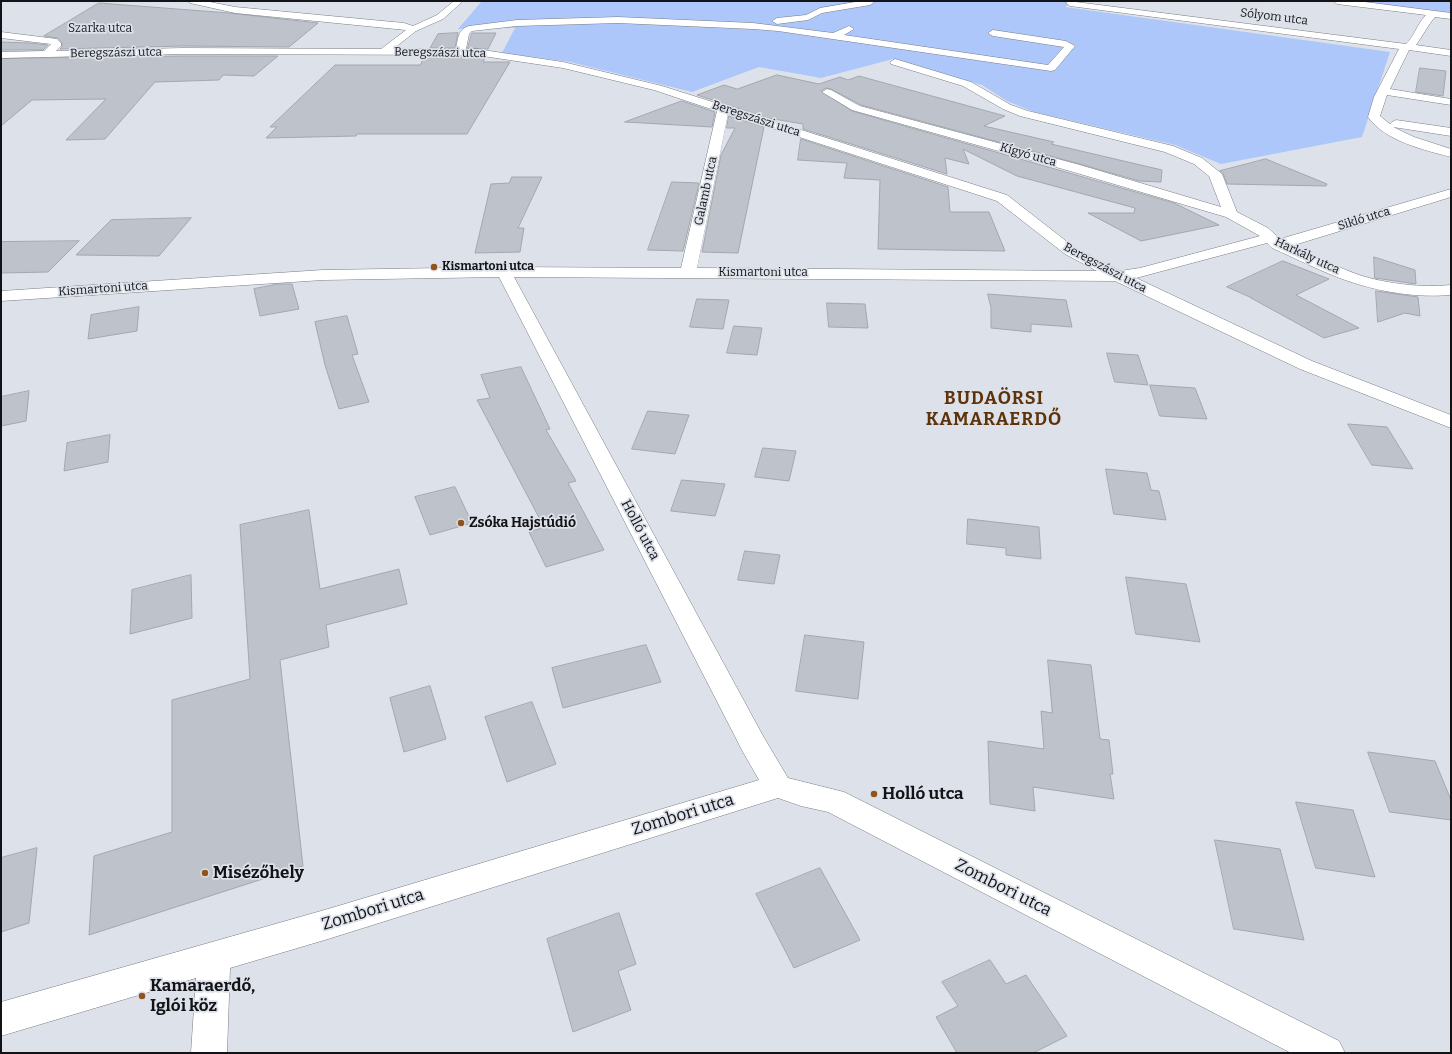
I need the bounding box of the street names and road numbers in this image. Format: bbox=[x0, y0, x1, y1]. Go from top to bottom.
street label: Sólyom utca bbox=[1239, 6, 1309, 28]
street label: Szarka utca bbox=[68, 22, 132, 36]
street label: Beregszászi utca bbox=[70, 45, 162, 61]
street label: Beregszászi utca bbox=[394, 45, 486, 61]
street label: Beregszászi utca bbox=[710, 98, 802, 140]
street label: Kígyó utca bbox=[998, 140, 1058, 170]
street label: Galamb utca bbox=[692, 155, 720, 227]
street label: Sikló utca bbox=[1336, 204, 1392, 234]
street label: Harkály utca bbox=[1272, 235, 1342, 277]
street label: Beregszászi utca bbox=[1061, 240, 1149, 296]
street label: Kismartoni utca bbox=[718, 266, 808, 280]
street label: Kismartoni utca bbox=[58, 279, 148, 299]
street label: Holló utca bbox=[617, 497, 663, 563]
street label: Zombori utca bbox=[629, 790, 737, 840]
street label: Zombori utca bbox=[951, 855, 1055, 921]
street label: Zombori utca bbox=[319, 885, 427, 935]

